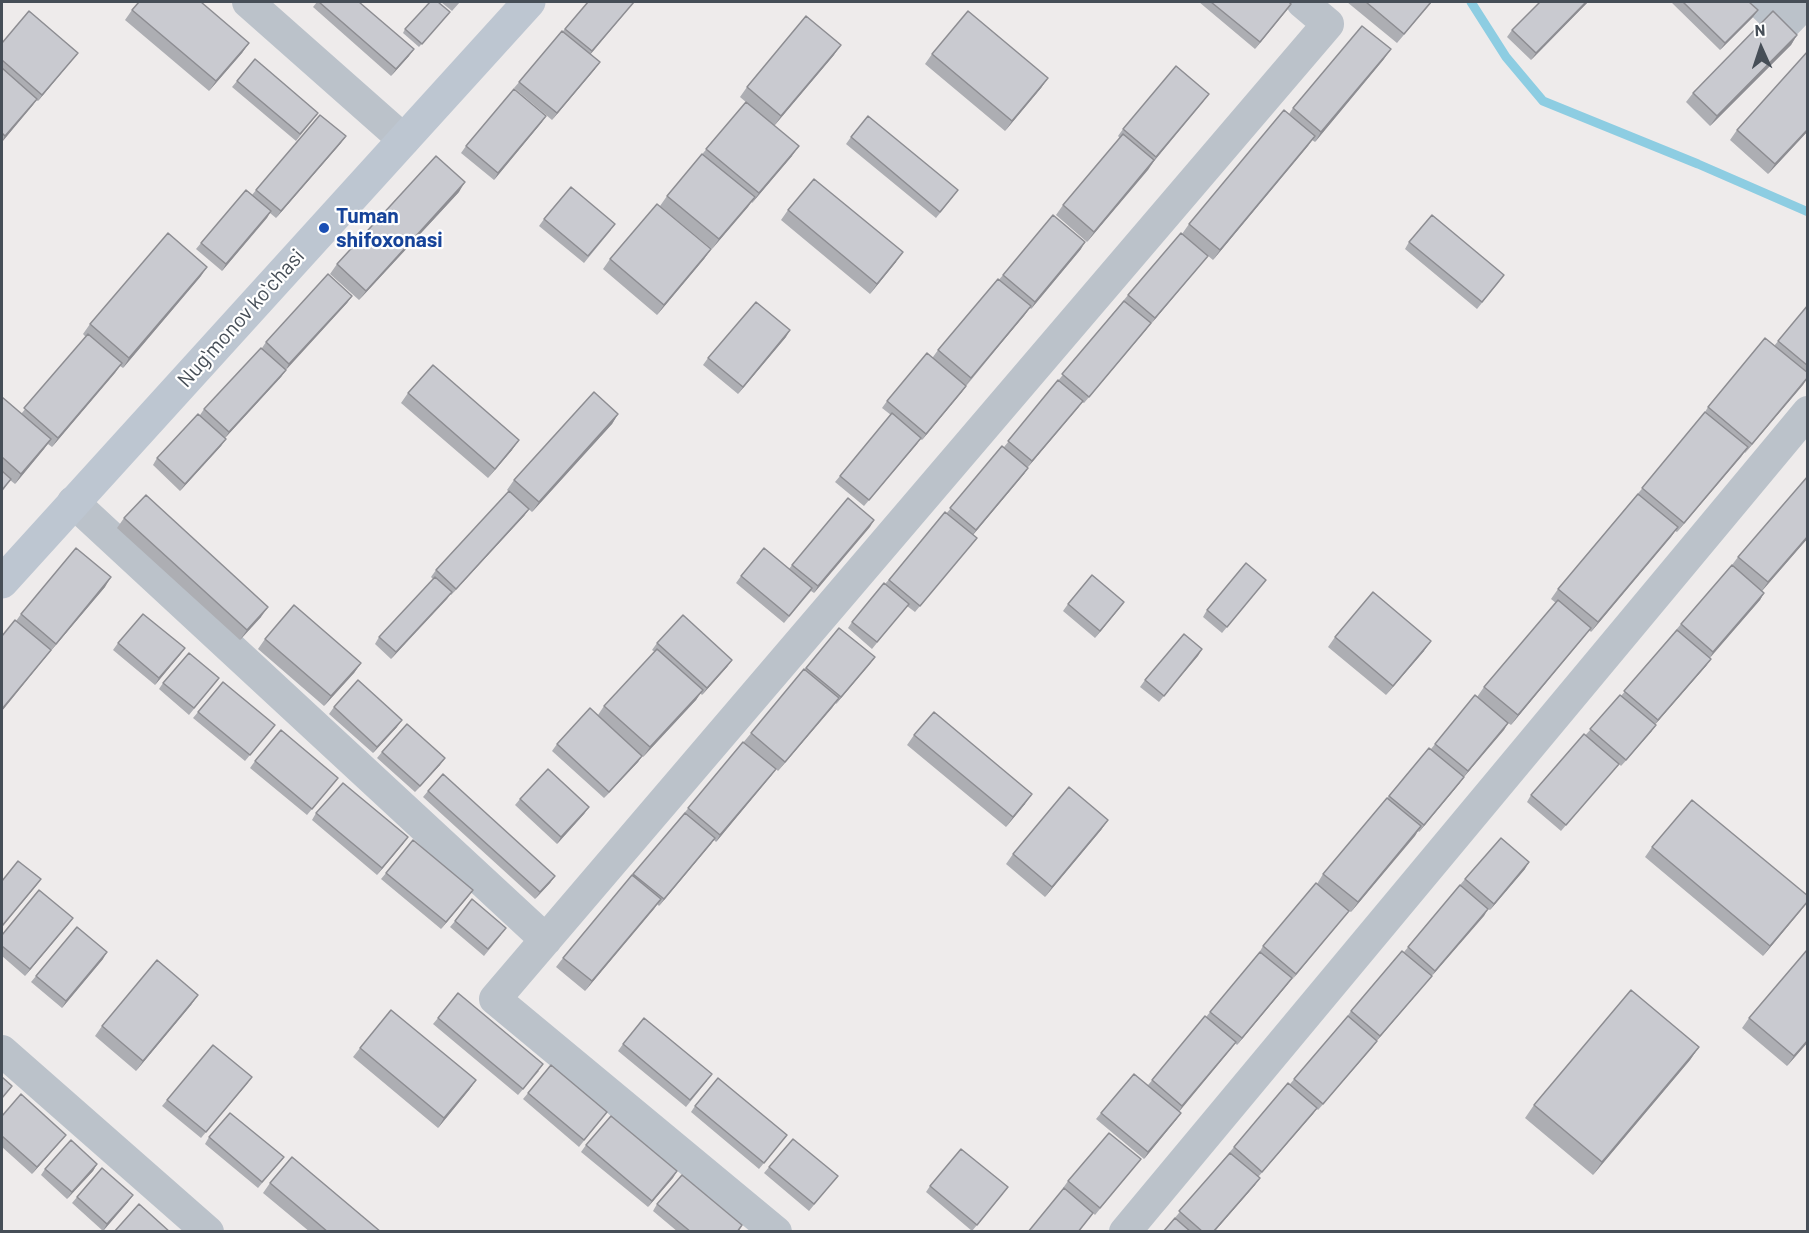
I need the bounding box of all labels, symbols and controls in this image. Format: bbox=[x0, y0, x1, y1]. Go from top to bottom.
north arrow bbox=[1731, 18, 1791, 78]
text: N bbox=[1754, 20, 1766, 39]
place label: Tuman shifoxonasi bbox=[336, 203, 443, 253]
marker: Tuman shifoxonasi bbox=[317, 221, 331, 235]
street label: Nugʻmonov koʻchasi bbox=[172, 244, 310, 392]

